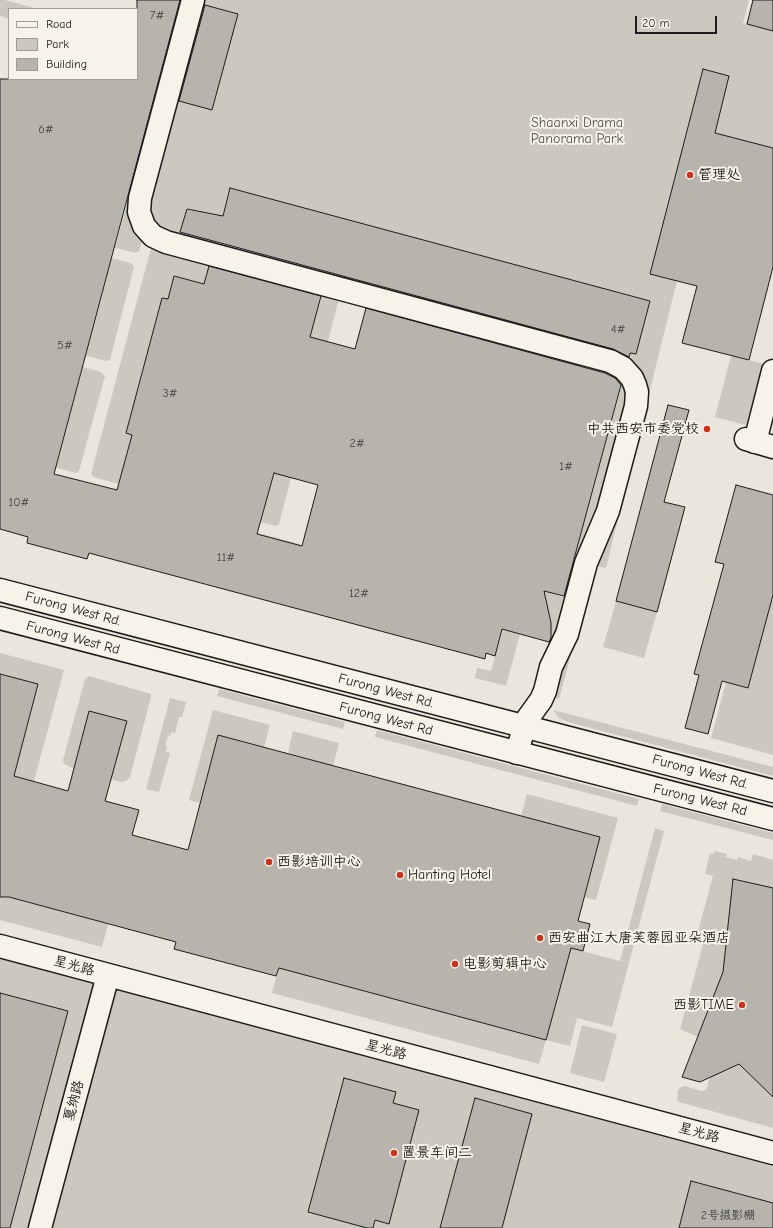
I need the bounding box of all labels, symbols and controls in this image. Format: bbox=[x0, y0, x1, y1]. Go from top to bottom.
legend bbox=[8, 8, 138, 80]
scale bar bbox=[637, 8, 719, 34]
house number: 7# bbox=[150, 9, 164, 23]
text: 20 m bbox=[642, 16, 670, 30]
text: Road bbox=[46, 17, 72, 31]
text: Park bbox=[46, 37, 69, 51]
text: Building bbox=[46, 57, 87, 71]
park label: Shaanxi Drama Panorama Park bbox=[531, 115, 623, 148]
house number: 6# bbox=[38, 123, 54, 137]
place label: 管理处 bbox=[698, 167, 740, 183]
marker: 管理处 bbox=[685, 170, 695, 180]
house number: 4# bbox=[611, 323, 625, 337]
house number: 5# bbox=[57, 339, 73, 353]
house number: 3# bbox=[163, 387, 177, 401]
place label: 中共西安市委党校 bbox=[587, 421, 699, 437]
marker: 中共西安市委党校 bbox=[702, 424, 712, 434]
house number: 2# bbox=[349, 437, 365, 451]
house number: 1# bbox=[559, 460, 573, 474]
house number: 10# bbox=[9, 496, 29, 510]
house number: 11# bbox=[217, 551, 235, 565]
house number: 12# bbox=[349, 587, 369, 601]
street label: Furong West Rd. bbox=[23, 588, 123, 630]
street label: Furong West Rd bbox=[24, 617, 122, 659]
street label: Furong West Rd. bbox=[336, 670, 436, 712]
street label: Furong West Rd bbox=[337, 698, 435, 740]
street label: Furong West Rd. bbox=[650, 751, 750, 793]
street label: Furong West Rd bbox=[651, 780, 749, 820]
place label: 西影培训中心 bbox=[277, 854, 361, 870]
marker: 西影培训中心 bbox=[264, 857, 274, 867]
place label: Hanting Hotel bbox=[408, 867, 491, 883]
marker: Hanting Hotel bbox=[395, 870, 405, 880]
place label: 西安曲江大唐芙蓉园亚朵酒店 bbox=[548, 930, 730, 946]
marker: 西安曲江大唐芙蓉园亚朵酒店 bbox=[535, 933, 545, 943]
street label: 星光路 bbox=[52, 952, 96, 980]
place label: 电影剪辑中心 bbox=[463, 956, 547, 972]
marker: 电影剪辑中心 bbox=[450, 959, 460, 969]
place label: 西影TIME bbox=[673, 997, 734, 1013]
marker: 西影TIME bbox=[737, 1000, 747, 1010]
street label: 星光路 bbox=[364, 1036, 408, 1064]
street label: 戛纳路 bbox=[60, 1079, 88, 1123]
street label: 星光路 bbox=[677, 1119, 721, 1147]
place label: 置景车间二 bbox=[402, 1145, 472, 1161]
marker: 置景车间二 bbox=[389, 1148, 399, 1158]
house number: 2号摄影棚 bbox=[701, 1209, 755, 1223]

